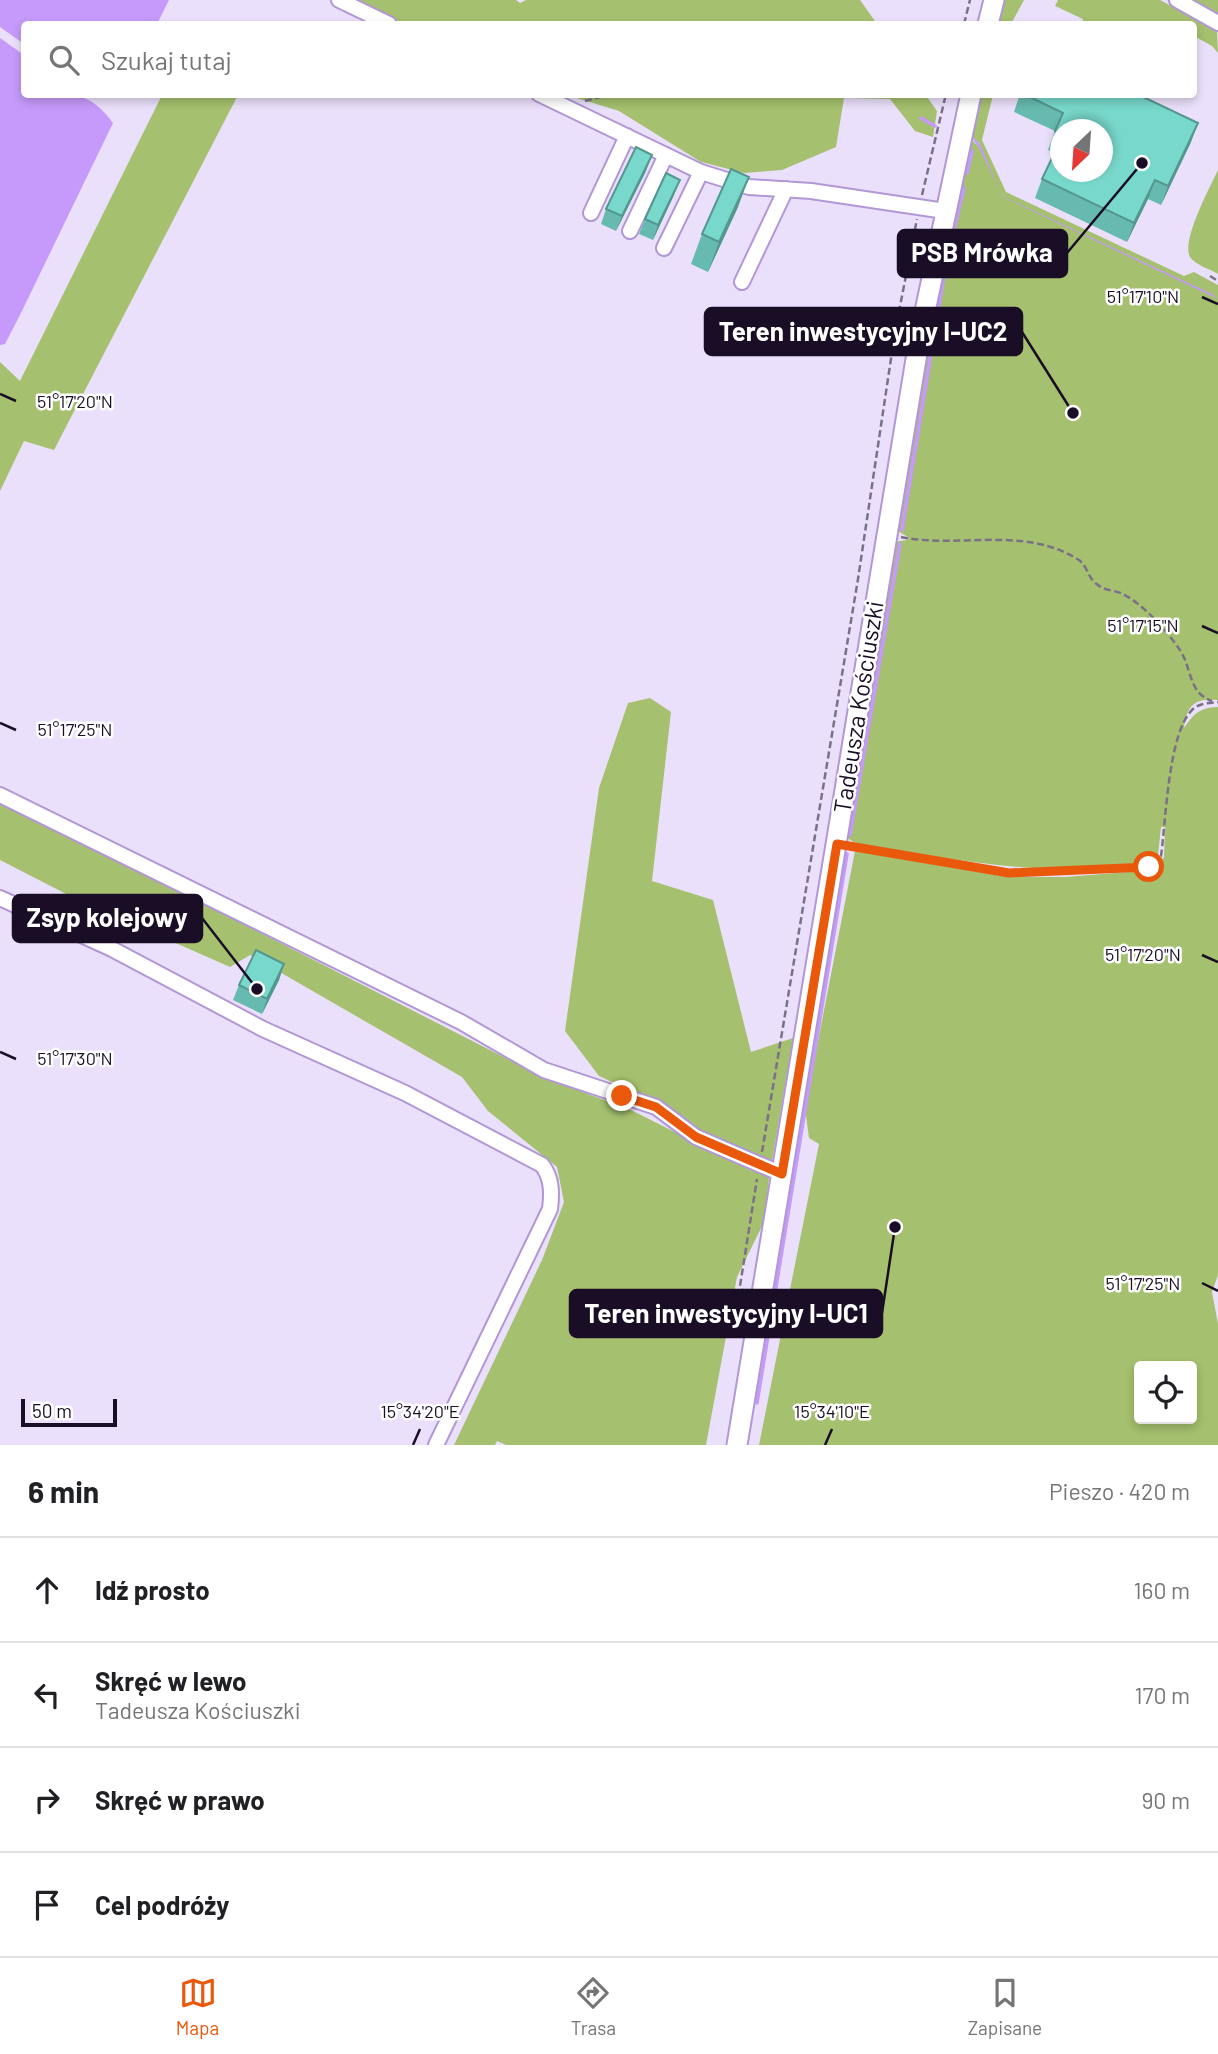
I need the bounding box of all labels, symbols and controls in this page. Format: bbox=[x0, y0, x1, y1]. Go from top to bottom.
search box bbox=[21, 21, 1197, 98]
icon: search bbox=[45, 41, 83, 79]
text: Szukaj tutaj bbox=[101, 44, 232, 75]
north arrow bbox=[1050, 119, 1113, 182]
callout: PSB Mrówka bbox=[898, 230, 1067, 277]
text: PSB Mrówka bbox=[911, 236, 1053, 267]
text: 51°17'10"N bbox=[1107, 285, 1179, 307]
callout: Teren inwestycyjny I-UC2 bbox=[705, 308, 1022, 355]
text: Teren inwestycyjny I-UC2 bbox=[719, 315, 1007, 346]
text: 51°17'20"N bbox=[37, 390, 113, 412]
street label: Tadeusza Kościuszki bbox=[826, 599, 889, 815]
text: 51°17'15"N bbox=[1107, 614, 1179, 636]
text: 51°17'25"N bbox=[38, 718, 112, 740]
route start bbox=[1133, 851, 1164, 882]
callout: Zsyp kolejowy bbox=[13, 895, 202, 942]
text: Zsyp kolejowy bbox=[26, 901, 188, 932]
text: 51°17'20"N bbox=[1105, 943, 1181, 965]
text: 51°17'30"N bbox=[37, 1047, 113, 1069]
route end bbox=[606, 1080, 637, 1111]
text: 51°17'25"N bbox=[1106, 1272, 1180, 1294]
callout: Teren inwestycyjny I-UC1 bbox=[570, 1290, 882, 1337]
text: Teren inwestycyjny I-UC1 bbox=[584, 1297, 868, 1328]
map controls bbox=[1134, 1361, 1197, 1424]
button: locate bbox=[1134, 1361, 1197, 1424]
scale bar bbox=[21, 1396, 117, 1428]
text: 50 m bbox=[32, 1399, 72, 1422]
text: 15°34'20"E bbox=[380, 1400, 460, 1422]
text: 15°34'10"E bbox=[794, 1400, 870, 1422]
text: 6 min bbox=[28, 1473, 99, 1509]
text: Pieszo · 420 m bbox=[1049, 1477, 1190, 1505]
icon: ahead bbox=[28, 1571, 66, 1609]
text: Idź prosto bbox=[95, 1574, 210, 1605]
text: 160 m bbox=[1133, 1576, 1190, 1604]
text: Skręć w lewo bbox=[95, 1665, 247, 1696]
icon: left bbox=[28, 1676, 66, 1714]
text: 170 m bbox=[1134, 1681, 1190, 1709]
text: Tadeusza Kościuszki bbox=[95, 1696, 301, 1724]
icon: right bbox=[28, 1781, 66, 1819]
text: Skręć w prawo bbox=[95, 1784, 265, 1815]
text: 90 m bbox=[1141, 1786, 1190, 1814]
icon: arrive bbox=[28, 1886, 66, 1924]
text: Cel podróży bbox=[95, 1889, 229, 1920]
tab: Mapa bbox=[176, 1974, 219, 2039]
tab: Trasa bbox=[571, 1974, 616, 2039]
tab: Zapisane bbox=[968, 1974, 1042, 2039]

